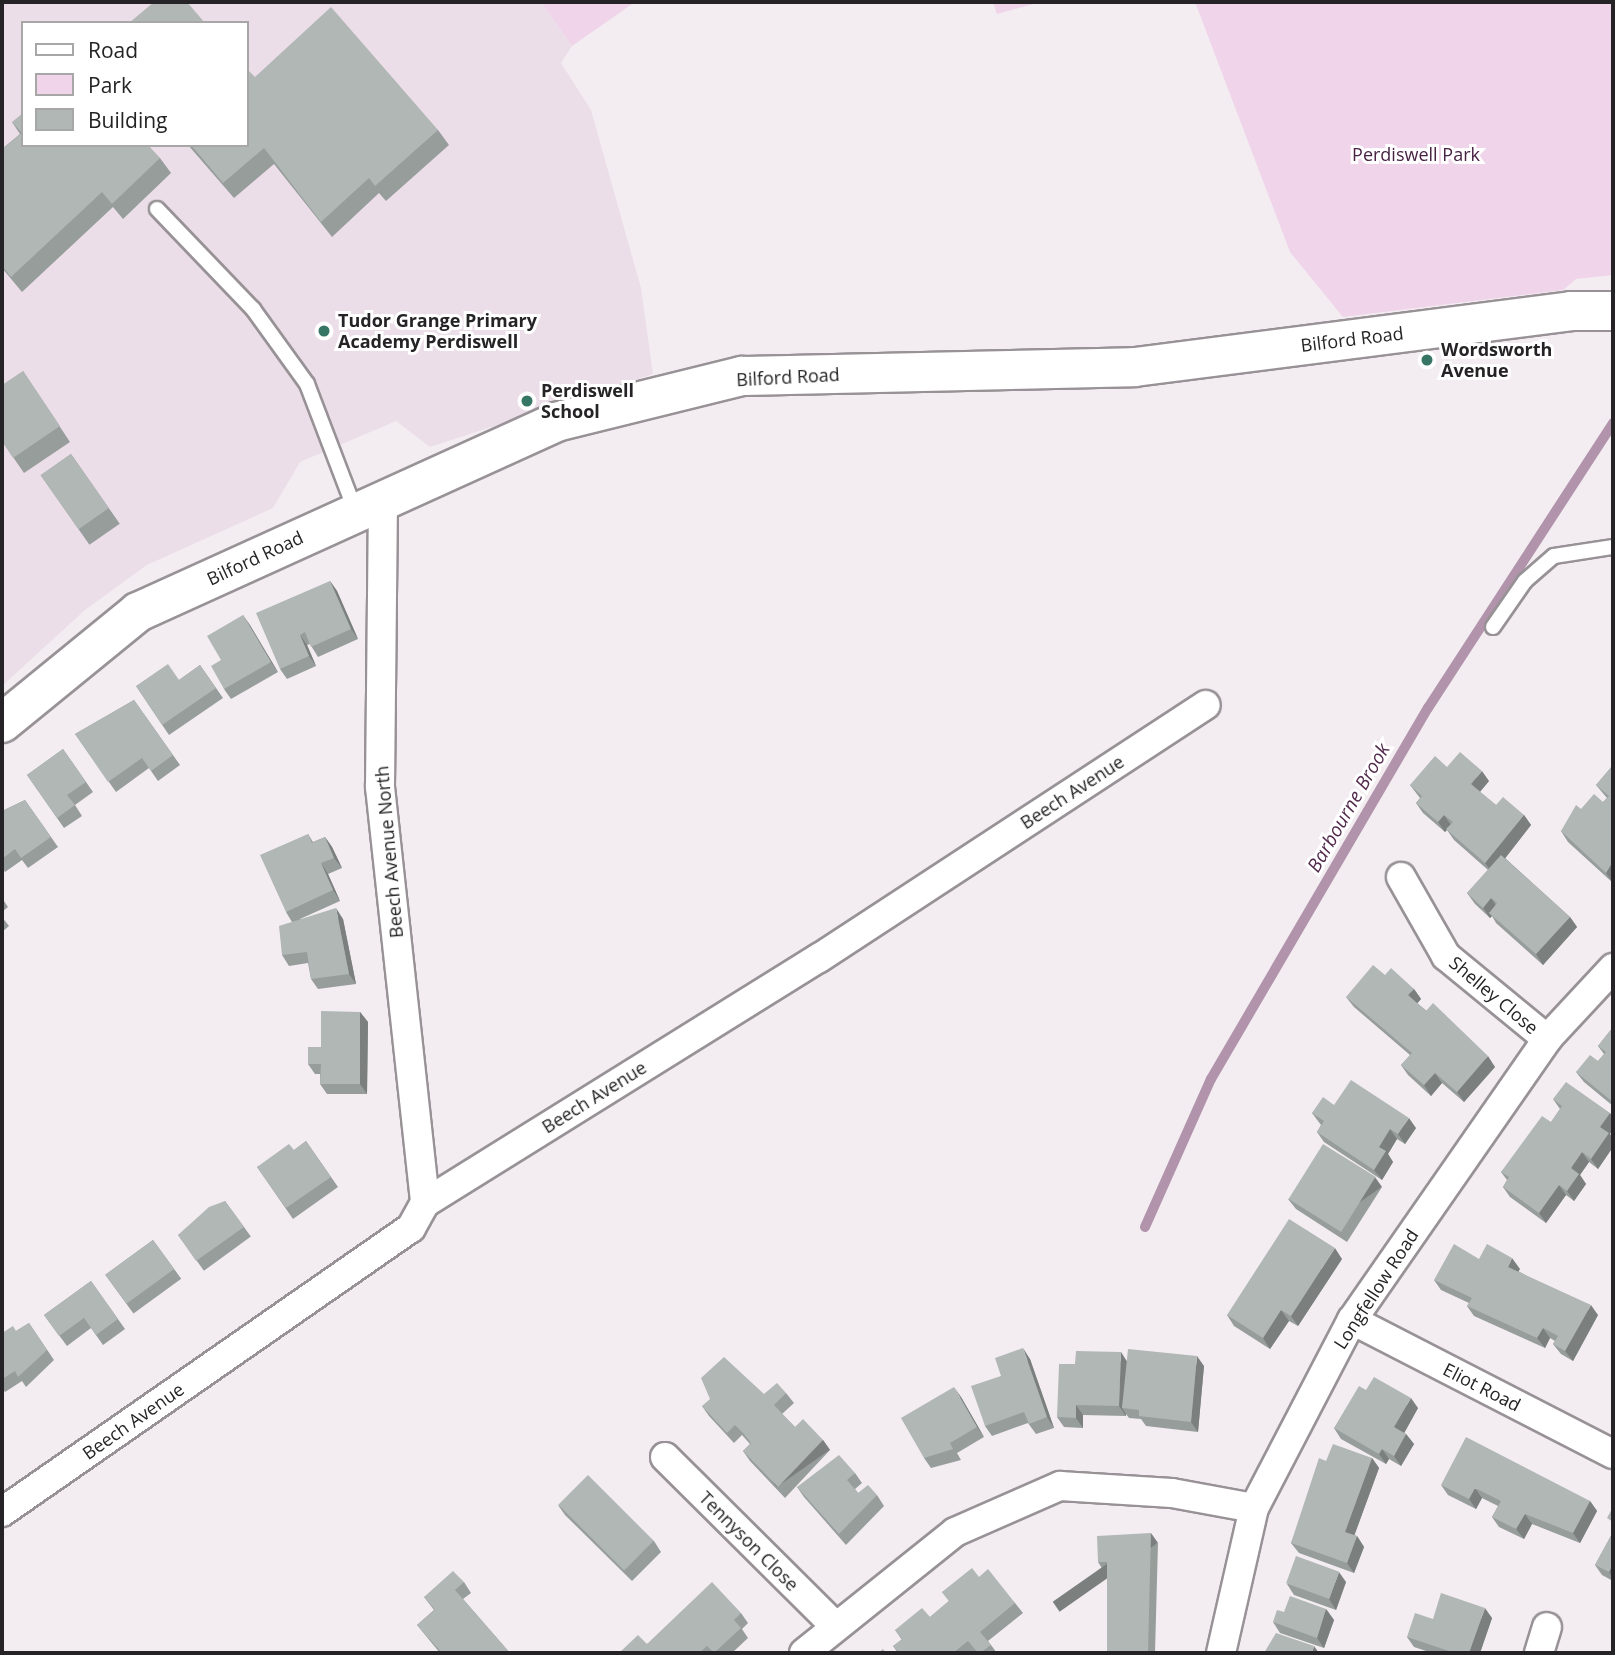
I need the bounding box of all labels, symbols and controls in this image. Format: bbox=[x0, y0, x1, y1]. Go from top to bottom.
legend bbox=[21, 21, 248, 147]
text: Road bbox=[88, 36, 138, 64]
text: Park bbox=[88, 71, 132, 99]
text: Building bbox=[88, 106, 167, 134]
park label: Perdiswell Park bbox=[1352, 143, 1480, 165]
place label: Tudor Grange Primary Academy Perdiswell bbox=[338, 310, 537, 352]
street label: Bilford Road bbox=[1299, 322, 1405, 356]
marker: Tudor Grange Primary Academy Perdiswell bbox=[316, 323, 332, 339]
place label: Wordsworth Avenue bbox=[1441, 339, 1552, 382]
marker: Wordsworth Avenue bbox=[1419, 352, 1435, 368]
street label: Bilford Road bbox=[736, 364, 840, 390]
place label: Perdiswell School bbox=[541, 380, 634, 422]
marker: Perdiswell School bbox=[519, 393, 535, 409]
street label: Bilford Road bbox=[203, 526, 307, 590]
water label: Barbourne Brook bbox=[1303, 740, 1395, 876]
street label: Beech Avenue bbox=[1016, 751, 1128, 833]
street label: Beech Avenue North bbox=[371, 765, 407, 939]
street label: Shelley Close bbox=[1445, 952, 1543, 1038]
street label: Beech Avenue bbox=[538, 1056, 650, 1138]
street label: Longfellow Road bbox=[1329, 1225, 1423, 1353]
street label: Eliot Road bbox=[1440, 1358, 1524, 1416]
street label: Beech Avenue bbox=[78, 1378, 188, 1464]
street label: Tennyson Close bbox=[695, 1487, 803, 1595]

